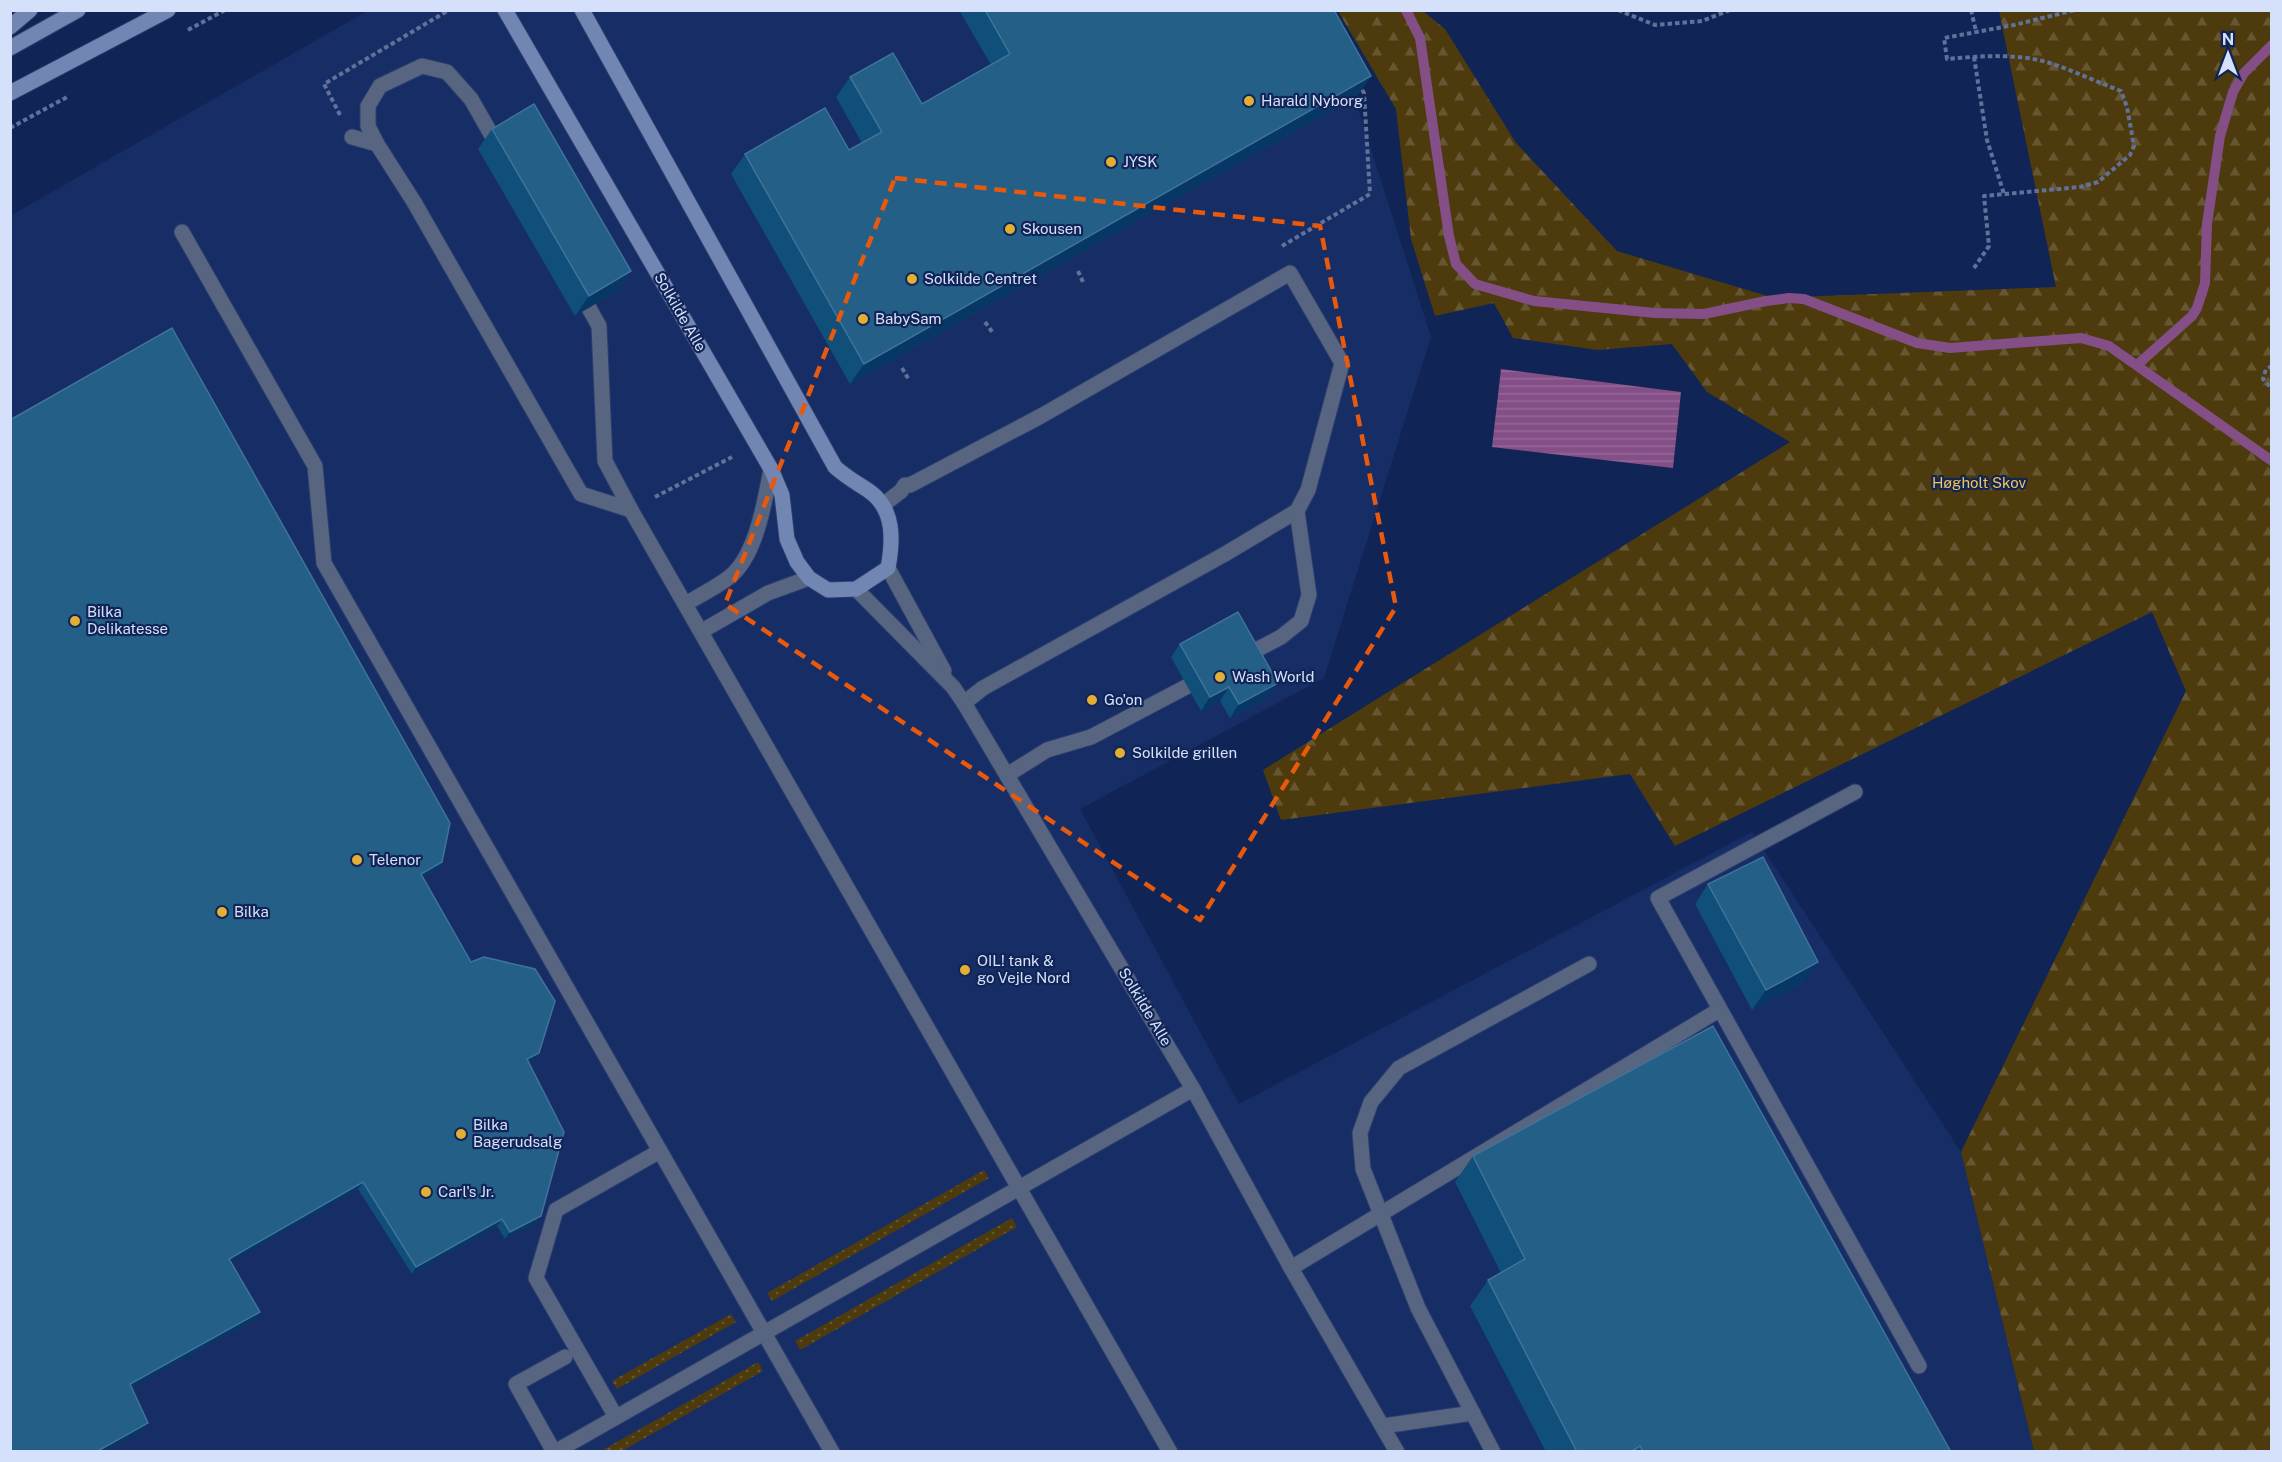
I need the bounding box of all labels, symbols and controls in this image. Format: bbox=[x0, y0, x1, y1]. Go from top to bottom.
north arrow bbox=[2198, 24, 2258, 84]
text: N bbox=[2222, 30, 2234, 49]
place label: Harald Nyborg bbox=[1261, 92, 1363, 109]
marker: Harald Nyborg bbox=[1242, 94, 1256, 108]
place label: JYSK bbox=[1123, 153, 1158, 170]
marker: JYSK bbox=[1104, 155, 1118, 169]
place label: Skousen bbox=[1022, 220, 1082, 237]
marker: Skousen bbox=[1003, 222, 1017, 236]
street label: Solkilde Alle bbox=[651, 269, 710, 354]
place label: Solkilde Centret bbox=[924, 270, 1037, 287]
marker: Solkilde Centret bbox=[905, 272, 919, 286]
place label: BabySam bbox=[875, 310, 942, 327]
marker: BabySam bbox=[856, 312, 870, 326]
park label: Høgholt Skov bbox=[1932, 474, 2026, 491]
place label: Bilka Delikatesse bbox=[87, 603, 168, 637]
marker: Bilka Delikatesse bbox=[68, 614, 82, 628]
place label: Wash World bbox=[1232, 668, 1315, 685]
marker: Wash World bbox=[1213, 670, 1227, 684]
place label: Go'on bbox=[1104, 691, 1142, 708]
marker: Go'on bbox=[1085, 693, 1099, 707]
place label: Solkilde grillen bbox=[1132, 744, 1237, 761]
marker: Solkilde grillen bbox=[1113, 746, 1127, 760]
place label: Telenor bbox=[369, 851, 421, 868]
marker: Telenor bbox=[350, 853, 364, 867]
place label: Bilka bbox=[234, 903, 269, 920]
marker: Bilka bbox=[215, 905, 229, 919]
place label: OIL! tank & go Vejle Nord bbox=[977, 952, 1070, 986]
marker: OIL! tank & go Vejle Nord bbox=[958, 963, 972, 977]
street label: Solkilde Alle bbox=[1115, 965, 1175, 1049]
place label: Bilka Bagerudsalg bbox=[473, 1116, 562, 1150]
marker: Bilka Bagerudsalg bbox=[454, 1127, 468, 1141]
place label: Carl's Jr. bbox=[438, 1183, 494, 1200]
marker: Carl's Jr. bbox=[419, 1185, 433, 1199]

